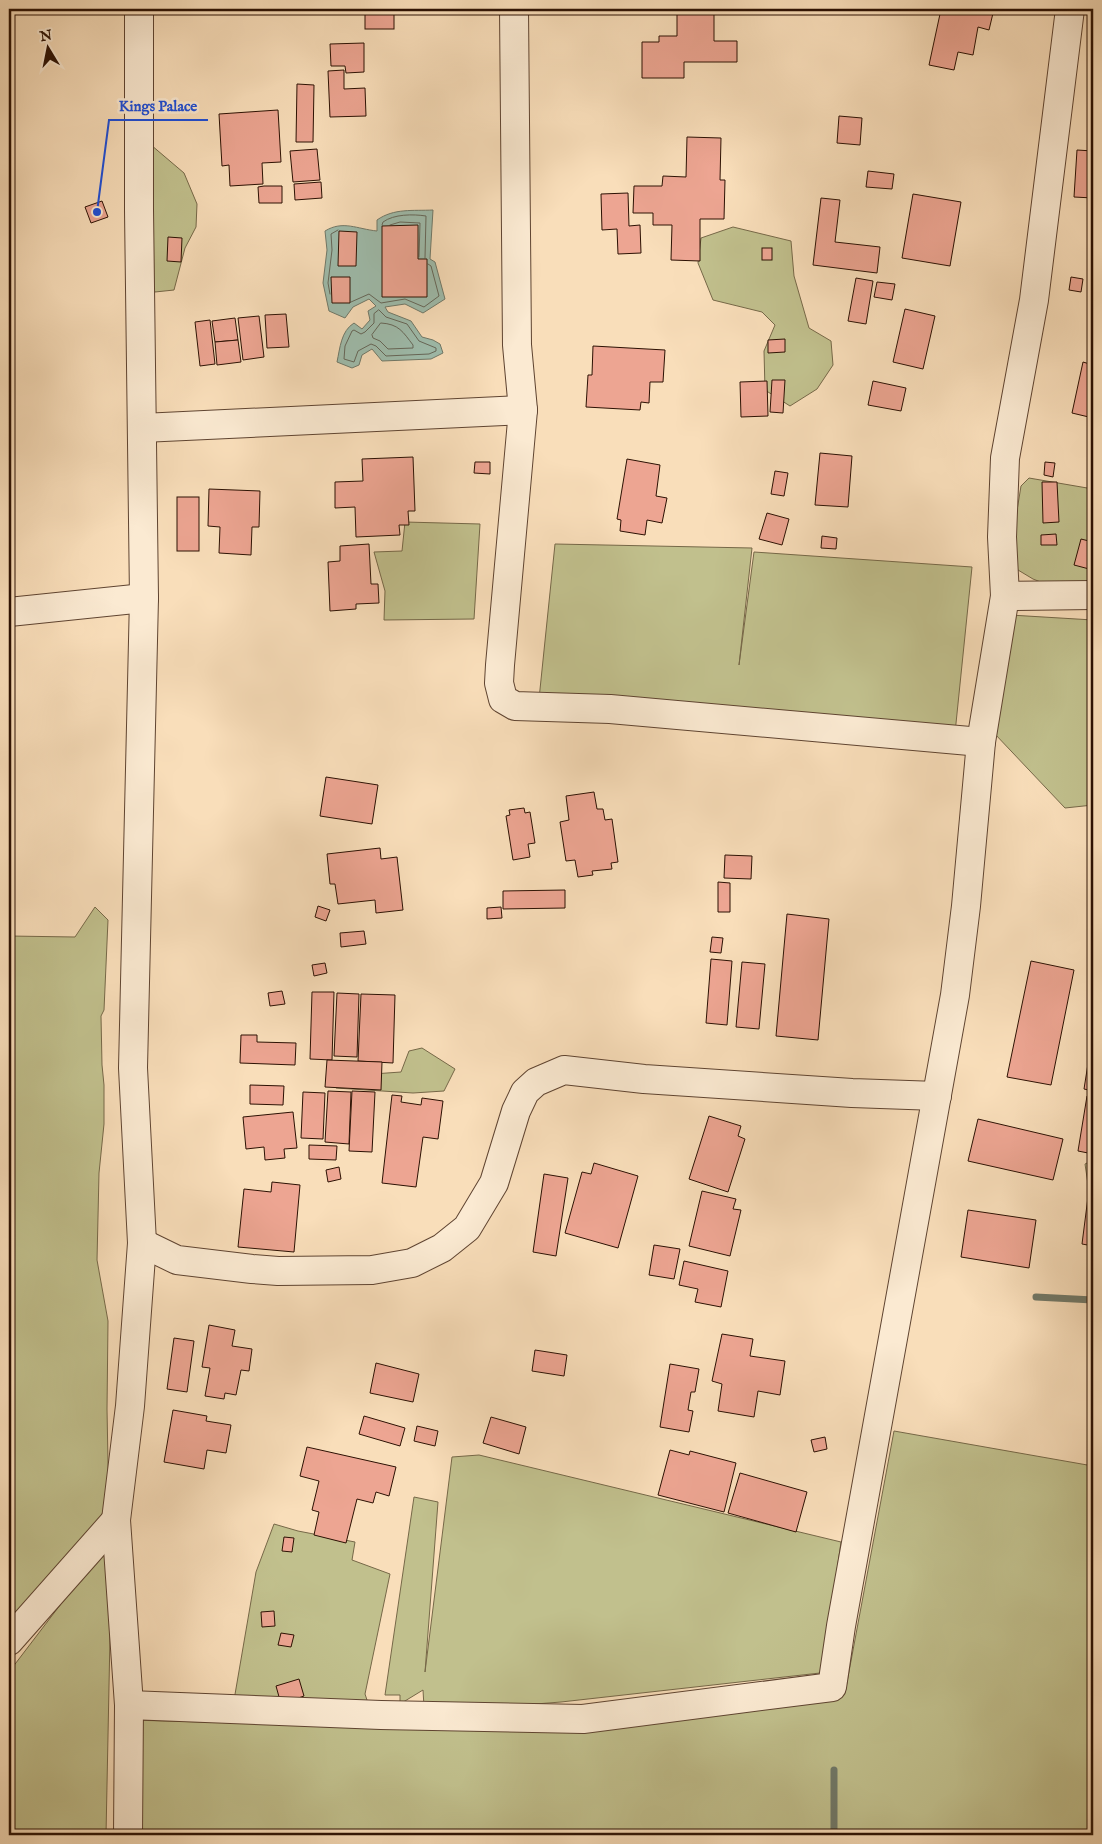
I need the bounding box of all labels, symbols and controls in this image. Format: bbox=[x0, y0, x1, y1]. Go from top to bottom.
north arrow bbox=[22, 22, 72, 72]
text: N bbox=[37, 26, 53, 46]
callout: Kings Palace bbox=[109, 90, 208, 120]
text: Kings Palace bbox=[119, 97, 197, 116]

